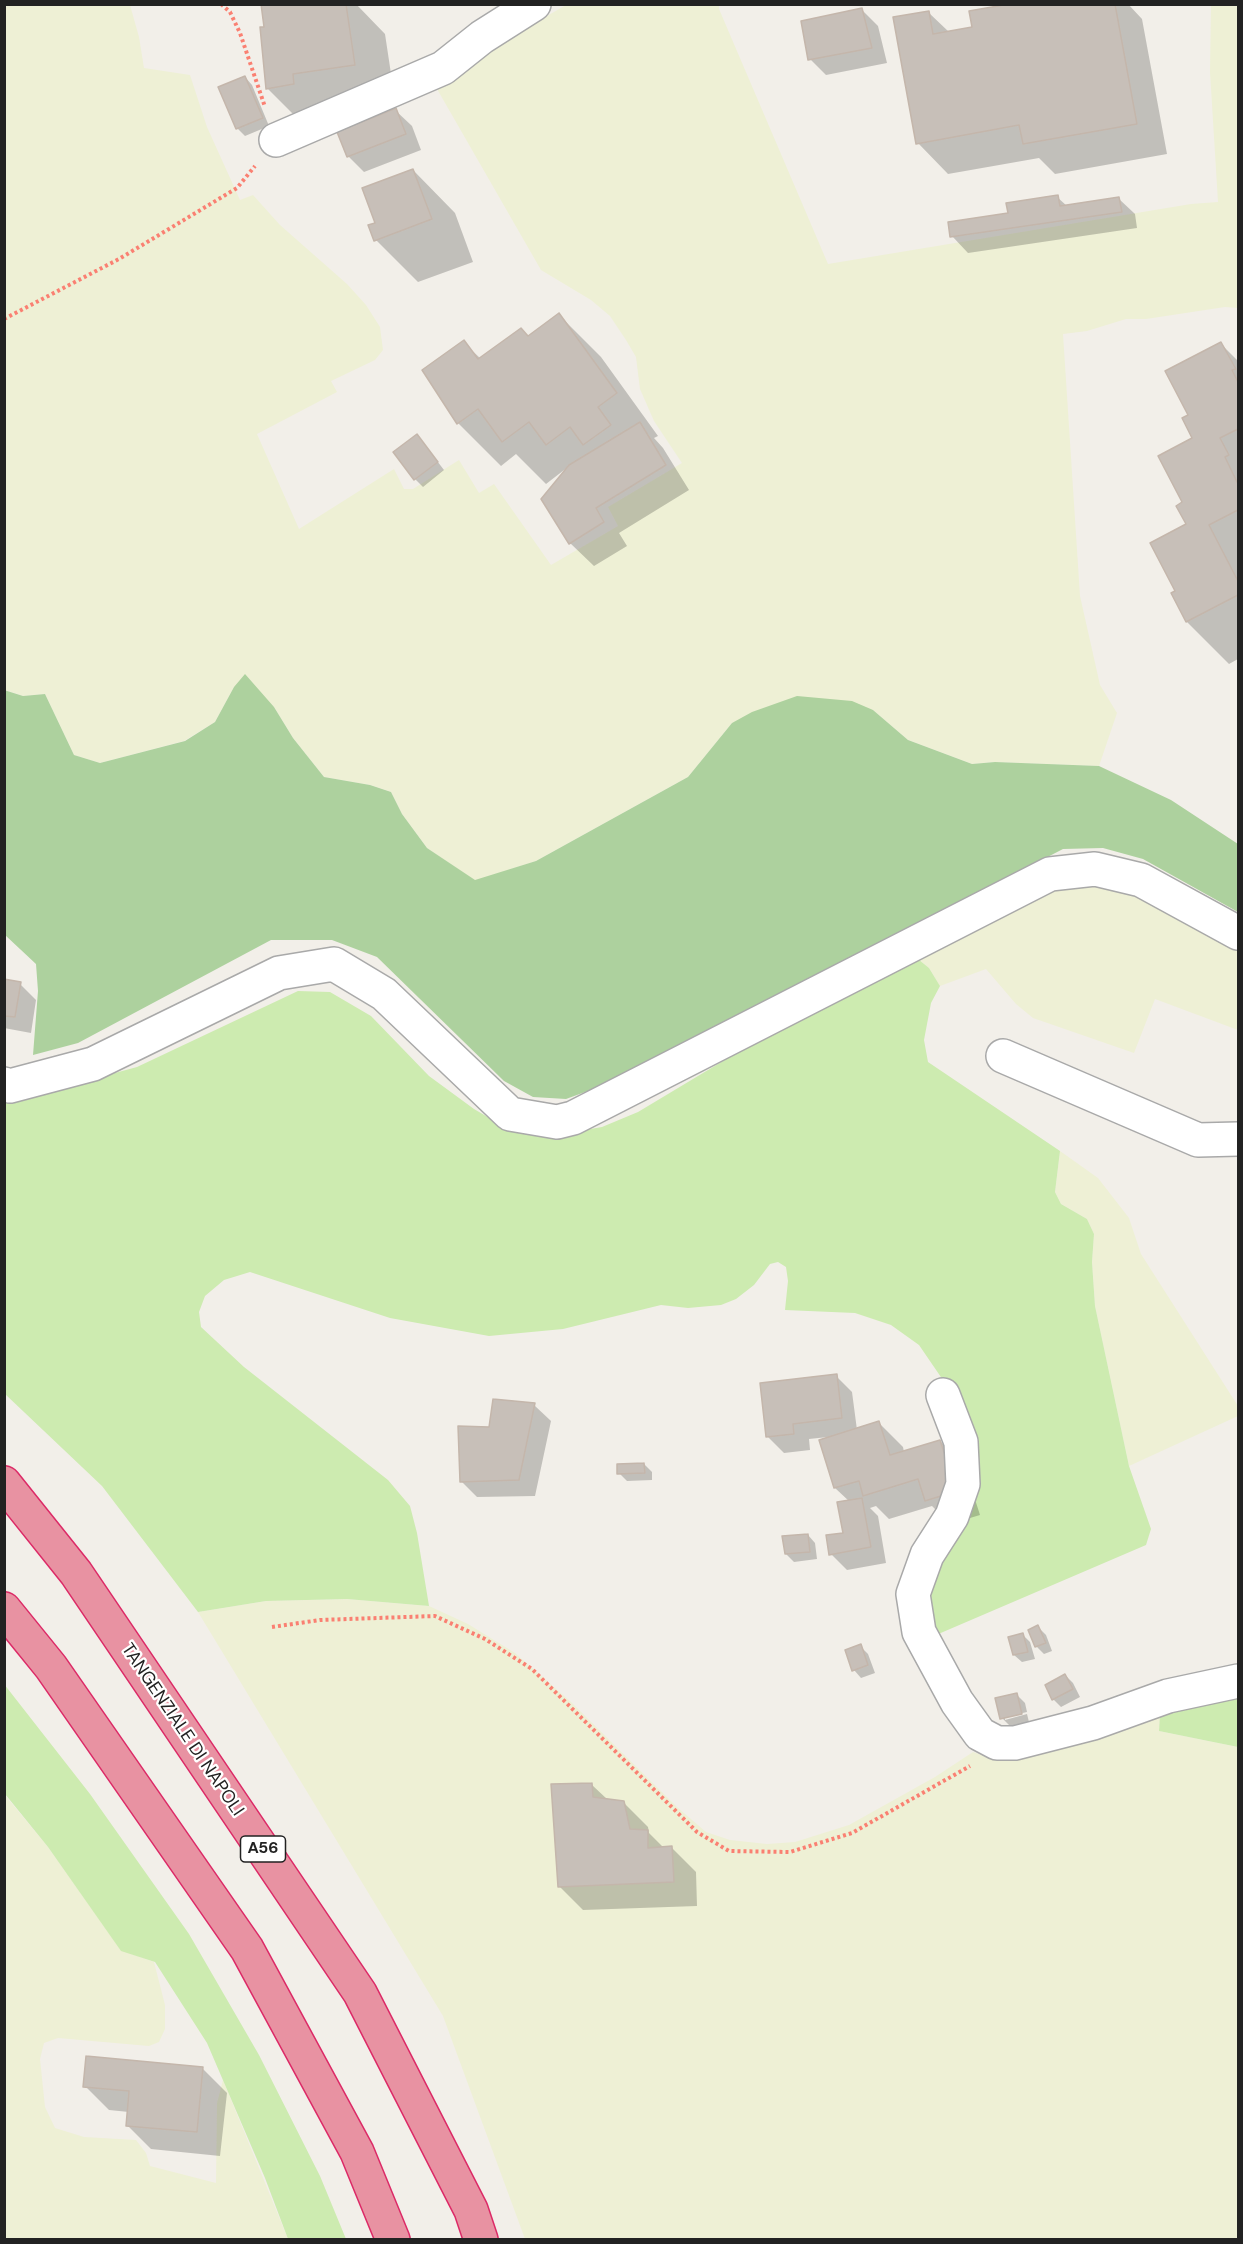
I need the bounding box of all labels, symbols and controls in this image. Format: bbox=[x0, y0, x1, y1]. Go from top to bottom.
street label: TANGENZIALE DI NAPOLI bbox=[116, 1640, 248, 1820]
road number: A56 bbox=[240, 1836, 286, 1862]

